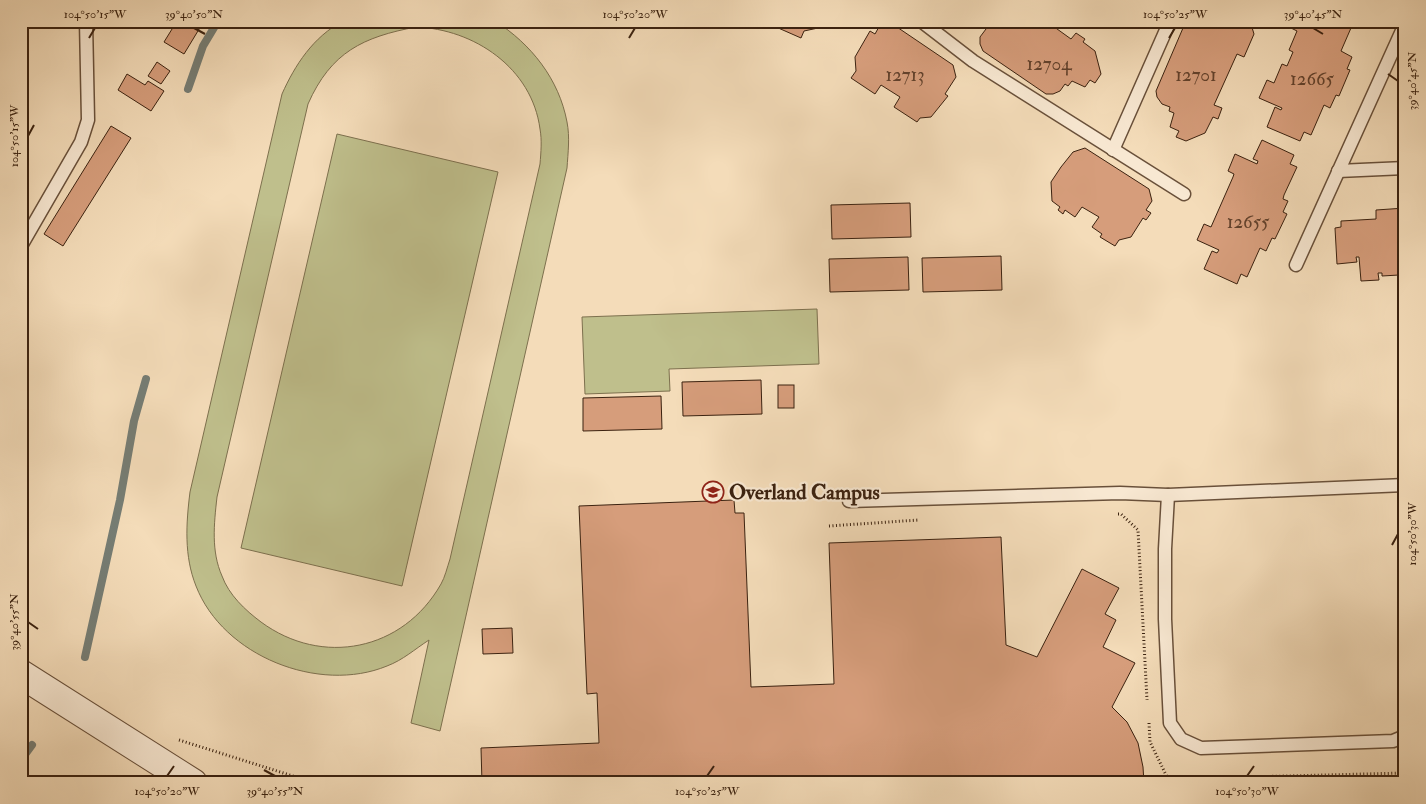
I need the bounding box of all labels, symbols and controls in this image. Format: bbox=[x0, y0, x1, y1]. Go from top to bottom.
text: 104°50'15"W bbox=[64, 7, 127, 22]
text: 39°40'50"N bbox=[165, 7, 223, 22]
text: 104°50'20"W bbox=[602, 7, 668, 22]
text: 104°50'25"W bbox=[1143, 7, 1208, 22]
text: 39°40'45"N bbox=[1284, 7, 1342, 22]
house number: 12704 bbox=[1027, 52, 1072, 76]
text: 39°40'45"N bbox=[1405, 52, 1420, 110]
house number: 12713 bbox=[885, 63, 925, 87]
house number: 12701 bbox=[1175, 63, 1217, 87]
house number: 12665 bbox=[1290, 67, 1335, 91]
text: 104°50'15"W bbox=[7, 104, 22, 167]
house number: 12655 bbox=[1227, 210, 1270, 234]
place label: Overland Campus bbox=[729, 479, 880, 506]
school or university icon: Overland Campus bbox=[701, 480, 725, 504]
text: 104°50'30"W bbox=[1405, 501, 1420, 566]
text: 39°40'55"N bbox=[7, 593, 22, 651]
text: 104°50'20"W bbox=[134, 784, 200, 799]
text: 39°40'55"N bbox=[246, 784, 304, 799]
text: 104°50'25"W bbox=[675, 784, 740, 799]
text: 104°50'30"W bbox=[1215, 784, 1280, 799]

